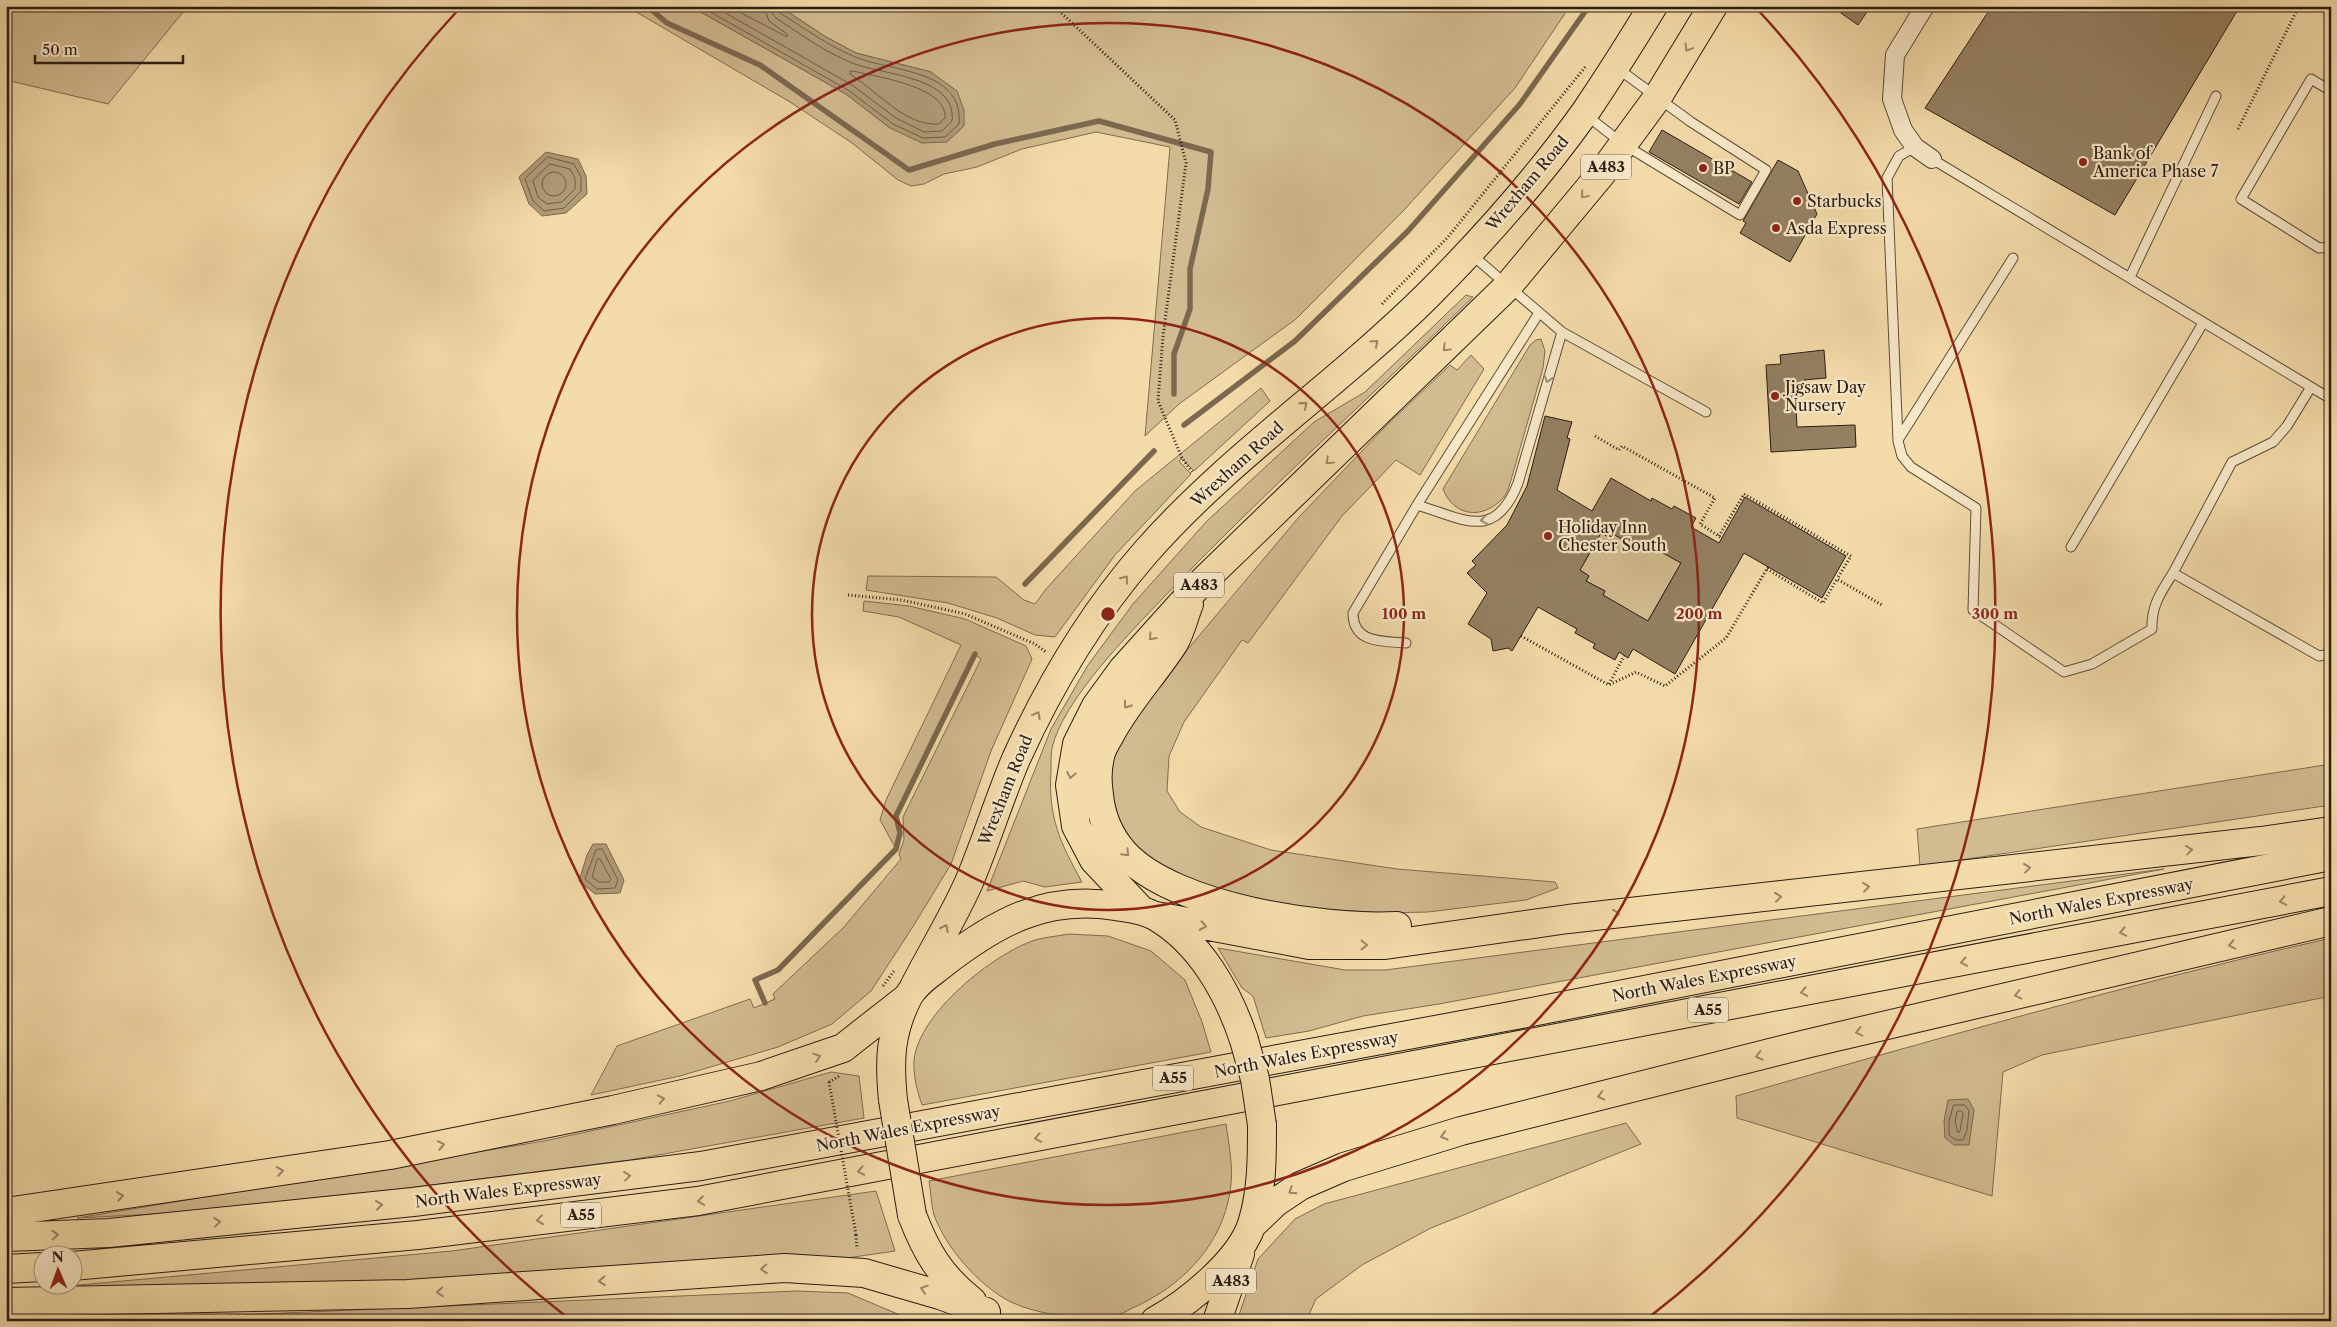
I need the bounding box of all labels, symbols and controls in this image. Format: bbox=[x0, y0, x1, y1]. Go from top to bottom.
scale bar bbox=[35, 32, 182, 64]
text: 50 m bbox=[42, 40, 78, 59]
one-way arrow bbox=[1684, 43, 1694, 52]
street label: Wrexham Road bbox=[1481, 131, 1573, 235]
place label: Bank of America Phase 7 bbox=[2092, 143, 2218, 181]
road number: A483 bbox=[1581, 154, 1631, 180]
marker: Bank of America Phase 7 bbox=[2077, 156, 2089, 168]
place label: BP bbox=[1713, 158, 1735, 178]
marker: BP bbox=[1697, 162, 1709, 174]
one-way arrow bbox=[1581, 189, 1589, 198]
place label: Starbucks bbox=[1807, 191, 1882, 211]
marker: Starbucks bbox=[1791, 195, 1803, 207]
place label: Asda Express bbox=[1785, 218, 1887, 238]
marker: Asda Express bbox=[1770, 222, 1782, 234]
one-way arrow bbox=[1370, 340, 1379, 349]
one-way arrow bbox=[1442, 342, 1451, 351]
one-way arrow bbox=[1544, 374, 1554, 383]
place label: Jigsaw Day Nursery bbox=[1782, 377, 1867, 415]
marker: Jigsaw Day Nursery bbox=[1769, 390, 1781, 402]
one-way arrow bbox=[1298, 403, 1307, 411]
street label: Wrexham Road bbox=[1186, 417, 1288, 511]
one-way arrow bbox=[1326, 455, 1335, 464]
one-way arrow bbox=[1480, 515, 1489, 525]
place label: Holiday Inn Chester South bbox=[1558, 517, 1666, 555]
marker: Holiday Inn Chester South bbox=[1542, 530, 1554, 542]
road number: A483 bbox=[1174, 572, 1224, 598]
one-way arrow bbox=[1119, 576, 1127, 585]
text: 100 m bbox=[1382, 604, 1426, 623]
text: 200 m bbox=[1676, 604, 1722, 623]
text: 300 m bbox=[1972, 604, 2018, 623]
centre of rings bbox=[1099, 605, 1117, 623]
one-way arrow bbox=[1148, 632, 1157, 641]
one-way arrow bbox=[1124, 699, 1133, 709]
one-way arrow bbox=[1031, 712, 1041, 721]
street label: Wrexham Road bbox=[973, 731, 1036, 849]
one-way arrow bbox=[1067, 770, 1077, 779]
one-way arrow bbox=[2185, 845, 2193, 856]
one-way arrow bbox=[1120, 847, 1129, 856]
one-way arrow bbox=[2024, 863, 2032, 874]
street label: North Wales Expressway bbox=[2007, 873, 2196, 929]
one-way arrow bbox=[1862, 882, 1870, 893]
one-way arrow bbox=[1774, 892, 1782, 903]
one-way arrow bbox=[2278, 895, 2287, 905]
one-way arrow bbox=[1612, 909, 1620, 920]
one-way arrow bbox=[1199, 920, 1208, 931]
one-way arrow bbox=[939, 925, 949, 934]
one-way arrow bbox=[2119, 926, 2128, 936]
one-way arrow bbox=[2228, 939, 2237, 950]
one-way arrow bbox=[1360, 940, 1368, 950]
street label: North Wales Expressway bbox=[1610, 950, 1799, 1006]
one-way arrow bbox=[1959, 956, 1968, 967]
one-way arrow bbox=[1800, 986, 1808, 997]
one-way arrow bbox=[2013, 989, 2022, 1000]
road number: A55 bbox=[1688, 998, 1728, 1022]
street label: North Wales Expressway bbox=[1212, 1026, 1401, 1082]
one-way arrow bbox=[1855, 1026, 1864, 1037]
one-way arrow bbox=[1754, 1050, 1763, 1061]
one-way arrow bbox=[813, 1053, 821, 1063]
road number: A55 bbox=[1153, 1066, 1193, 1090]
one-way arrow bbox=[1598, 1090, 1606, 1100]
one-way arrow bbox=[656, 1094, 665, 1105]
street label: North Wales Expressway bbox=[814, 1100, 1003, 1156]
one-way arrow bbox=[1440, 1130, 1448, 1140]
one-way arrow bbox=[1033, 1132, 1042, 1142]
one-way arrow bbox=[436, 1140, 445, 1150]
one-way arrow bbox=[856, 1165, 865, 1175]
one-way arrow bbox=[276, 1167, 285, 1177]
street label: North Wales Expressway bbox=[414, 1169, 603, 1211]
one-way arrow bbox=[622, 1171, 631, 1181]
one-way arrow bbox=[1288, 1185, 1297, 1195]
one-way arrow bbox=[116, 1191, 124, 1202]
one-way arrow bbox=[696, 1195, 705, 1205]
one-way arrow bbox=[375, 1200, 383, 1211]
road number: A55 bbox=[561, 1202, 601, 1228]
one-way arrow bbox=[535, 1214, 543, 1225]
one-way arrow bbox=[213, 1217, 221, 1228]
one-way arrow bbox=[51, 1230, 59, 1241]
north arrow bbox=[32, 1244, 82, 1294]
text: N bbox=[51, 1248, 64, 1266]
one-way arrow bbox=[760, 1264, 768, 1275]
road number: A483 bbox=[1206, 1268, 1256, 1294]
one-way arrow bbox=[598, 1275, 606, 1286]
one-way arrow bbox=[920, 1285, 929, 1295]
one-way arrow bbox=[436, 1286, 444, 1297]

